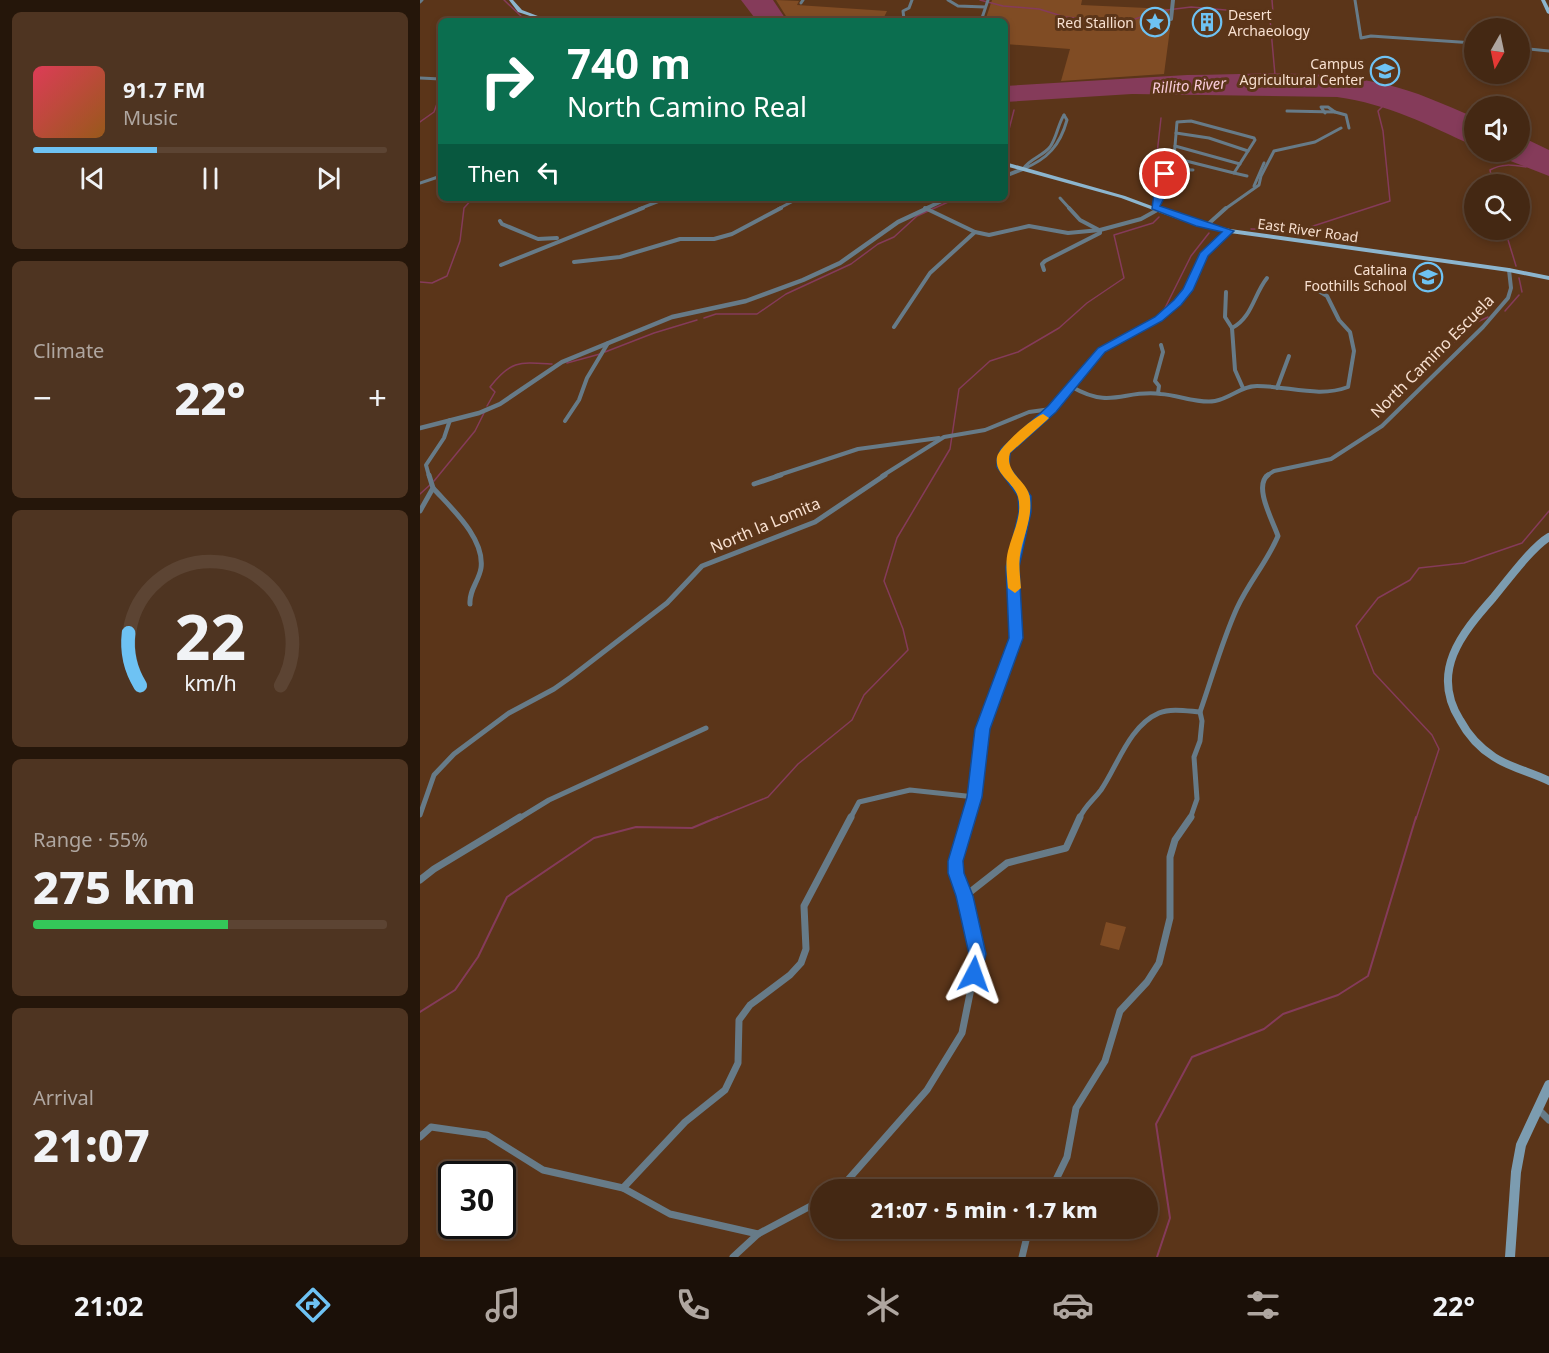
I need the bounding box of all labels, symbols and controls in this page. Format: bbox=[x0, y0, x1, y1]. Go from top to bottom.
place label: Desert Archaeology bbox=[1228, 5, 1311, 40]
place icon: Red Stallion bbox=[1139, 6, 1171, 38]
building icon: Desert Archaeology bbox=[1191, 6, 1223, 38]
place label: Red Stallion bbox=[1057, 13, 1134, 32]
north arrow bbox=[1464, 18, 1530, 84]
map controls bbox=[1464, 18, 1530, 240]
text: 740 m bbox=[567, 34, 691, 91]
icon: right bbox=[468, 42, 546, 120]
place label: Campus Agricultural Center bbox=[1240, 54, 1364, 89]
school or university icon: Campus Agricultural Center bbox=[1369, 55, 1401, 87]
water label: Rillito River bbox=[1151, 72, 1228, 98]
text: 91.7 FM bbox=[123, 74, 205, 104]
text: North Camino Real bbox=[567, 88, 807, 125]
button: sound bbox=[1464, 96, 1530, 162]
text: Music bbox=[123, 104, 178, 131]
pin bbox=[1139, 148, 1190, 199]
icon: left bbox=[532, 156, 565, 189]
icon: arrive bbox=[1148, 157, 1181, 190]
text: Then bbox=[468, 158, 520, 188]
icon: previous bbox=[76, 162, 109, 195]
icon: pause bbox=[194, 162, 227, 195]
icon: next bbox=[312, 162, 345, 195]
button: search bbox=[1464, 174, 1530, 240]
street label: East River Road bbox=[1256, 214, 1360, 246]
place label: Catalina Foothills School bbox=[1304, 260, 1407, 295]
school or university icon: Catalina Foothills School bbox=[1412, 261, 1444, 293]
street label: North Camino Escuela bbox=[1365, 289, 1499, 423]
text: Climate bbox=[33, 337, 104, 364]
text: 22° bbox=[174, 367, 246, 428]
text: − bbox=[33, 375, 52, 420]
text: + bbox=[368, 375, 387, 420]
street label: North la Lomita bbox=[707, 492, 823, 558]
text: 22 bbox=[174, 593, 246, 678]
text: km/h bbox=[184, 668, 236, 697]
text: Range · 55% bbox=[33, 826, 148, 853]
text: 275 km bbox=[33, 856, 196, 917]
position arrow bbox=[942, 942, 1006, 1006]
text: Arrival bbox=[33, 1084, 94, 1111]
text: 21:07 bbox=[33, 1114, 150, 1175]
speed limit sign: 30 bbox=[438, 1161, 516, 1239]
text: 21:07 · 5 min · 1.7 km bbox=[870, 1194, 1098, 1224]
icon: directions bbox=[292, 1284, 334, 1326]
icon: music bbox=[482, 1284, 524, 1326]
icon: phone bbox=[672, 1284, 714, 1326]
icon: climate bbox=[862, 1284, 904, 1326]
icon: car bbox=[1052, 1284, 1094, 1326]
icon: filters bbox=[1242, 1284, 1284, 1326]
text: 21:02 bbox=[74, 1287, 143, 1324]
text: 22° bbox=[1433, 1287, 1475, 1324]

